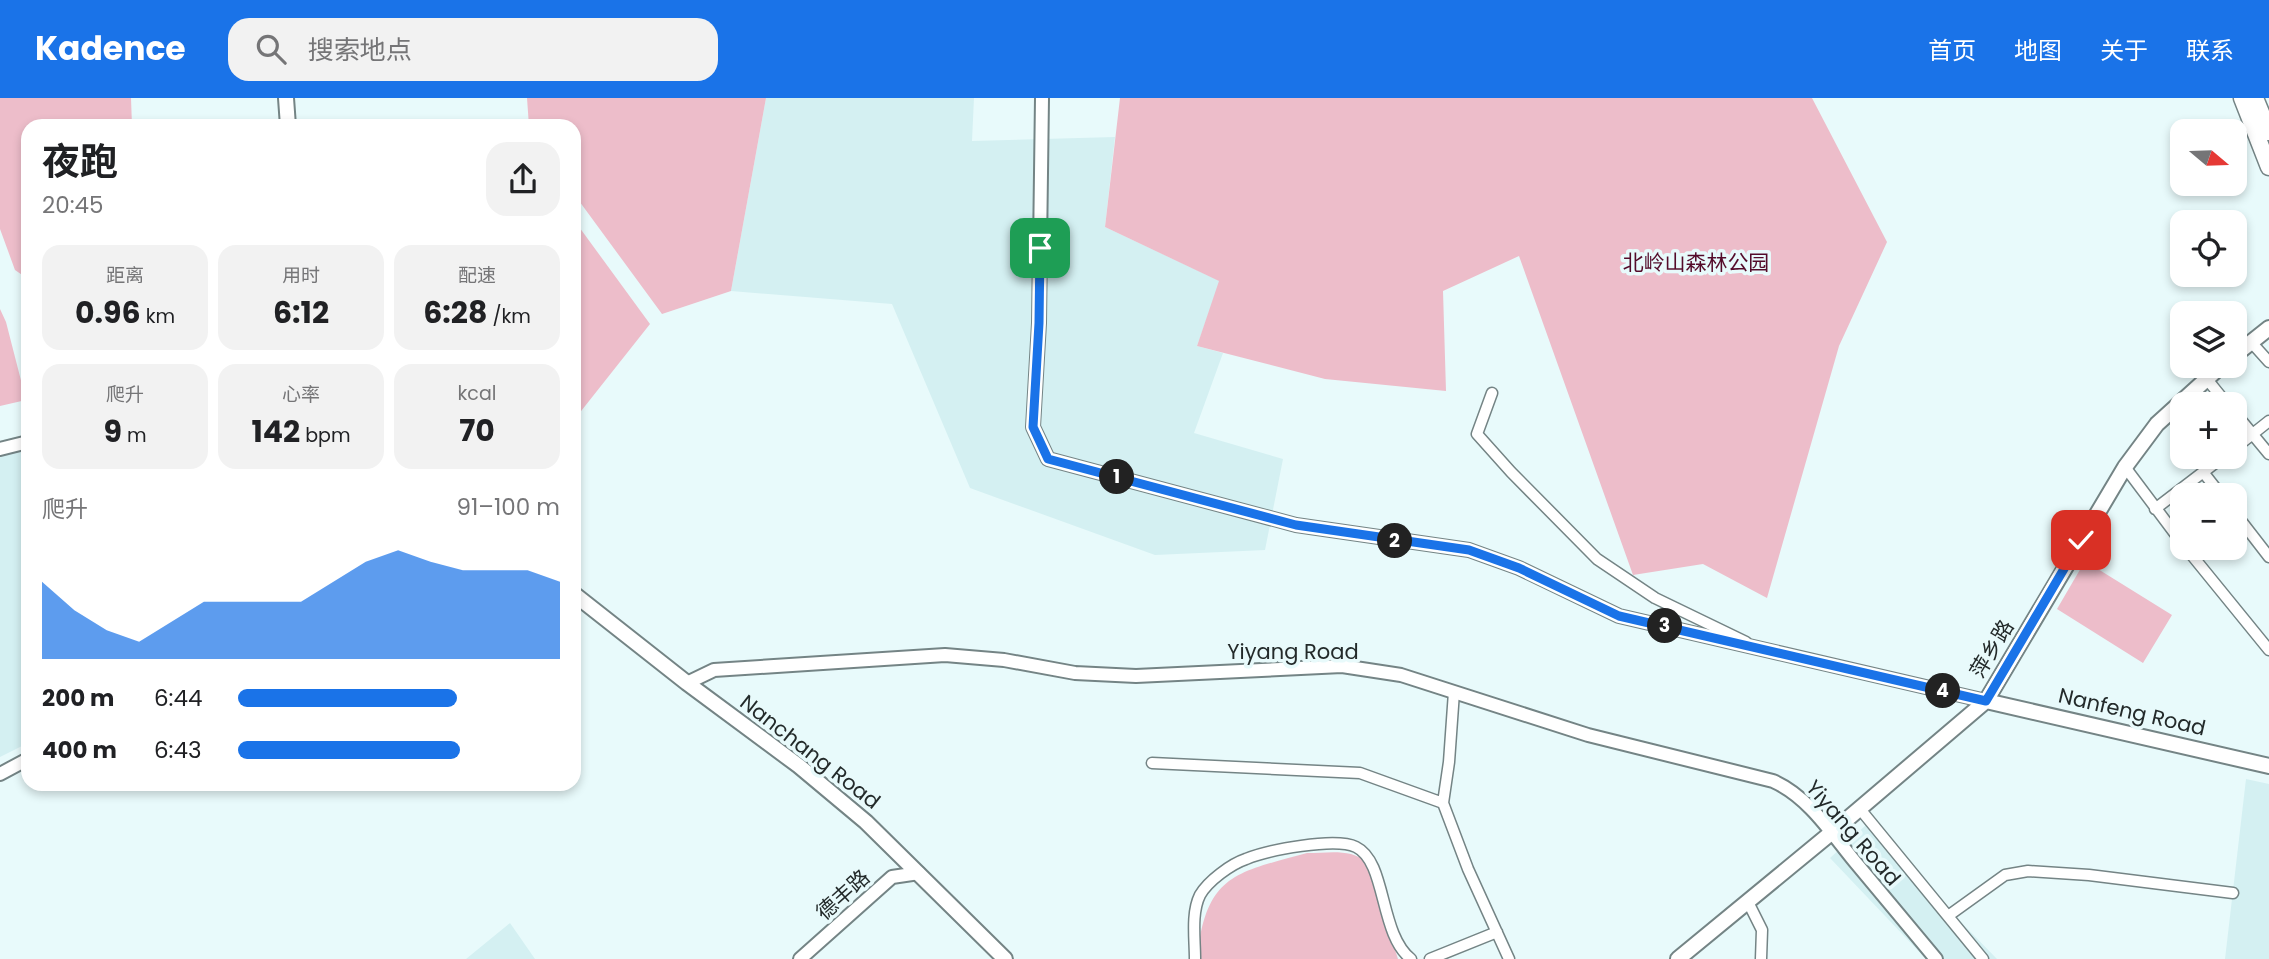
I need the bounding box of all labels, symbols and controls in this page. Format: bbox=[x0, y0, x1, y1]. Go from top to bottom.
search box bbox=[228, 18, 718, 81]
text: Kadence bbox=[35, 25, 186, 72]
icon: search bbox=[252, 30, 290, 68]
text: 搜索地点 bbox=[308, 32, 412, 68]
text: 首页 bbox=[1928, 34, 1976, 67]
text: 地图 bbox=[2014, 34, 2062, 67]
text: 关于 bbox=[2100, 34, 2148, 67]
text: 联系 bbox=[2186, 34, 2234, 67]
north arrow bbox=[2170, 119, 2247, 196]
map controls bbox=[2170, 119, 2247, 560]
text: 夜跑 bbox=[42, 135, 118, 188]
button: share bbox=[486, 142, 560, 216]
text: 20:45 bbox=[42, 189, 103, 221]
button: locate bbox=[2170, 210, 2247, 287]
pin bbox=[1010, 218, 1070, 278]
icon: arrive bbox=[1021, 229, 1059, 267]
park label: 北岭山森林公园 bbox=[1623, 248, 1770, 277]
text: 距离 bbox=[106, 262, 144, 289]
text: 用时 bbox=[282, 262, 320, 289]
text: 配速 bbox=[458, 262, 496, 289]
text: 0.96 bbox=[75, 291, 141, 334]
text: 6:12 bbox=[273, 291, 329, 334]
text: 6:28 bbox=[423, 291, 487, 334]
button: layers bbox=[2170, 301, 2247, 378]
text: km bbox=[141, 303, 175, 330]
text: /km bbox=[487, 303, 531, 330]
text: kcal bbox=[458, 380, 496, 407]
text: 爬升 bbox=[106, 381, 144, 408]
text: 心率 bbox=[282, 381, 320, 408]
button: + bbox=[2170, 392, 2247, 469]
text: 70 bbox=[459, 409, 495, 452]
text: 9 bbox=[103, 410, 122, 453]
text: 142 bbox=[251, 410, 300, 453]
text: m bbox=[122, 422, 147, 449]
text: bpm bbox=[300, 422, 351, 449]
pin: 1 bbox=[1100, 460, 1134, 494]
text: 1 bbox=[1113, 463, 1120, 490]
button: − bbox=[2170, 483, 2247, 560]
text: 91–100 m bbox=[456, 491, 560, 523]
text: 爬升 bbox=[42, 493, 88, 525]
pin bbox=[2051, 510, 2111, 570]
icon: check bbox=[2062, 521, 2100, 559]
pin: 2 bbox=[1378, 524, 1412, 558]
text: 2 bbox=[1389, 527, 1400, 554]
pin: 3 bbox=[1648, 608, 1682, 644]
text: 3 bbox=[1659, 612, 1670, 639]
street label: 萍乡路 bbox=[1963, 614, 2020, 683]
street label: Yiyang Road bbox=[1227, 637, 1359, 666]
pin: 4 bbox=[1926, 674, 1960, 708]
text: 4 bbox=[1936, 677, 1949, 704]
street label: Nanfeng Road bbox=[2056, 680, 2209, 743]
text: 200 m bbox=[42, 682, 114, 714]
text: 6:44 bbox=[154, 682, 202, 714]
street label: Nanchang Road bbox=[734, 688, 886, 816]
text: 400 m bbox=[42, 734, 117, 766]
text: 6:43 bbox=[154, 734, 202, 766]
street label: Yiyang Road bbox=[1799, 774, 1907, 892]
street label: 德丰路 bbox=[810, 863, 876, 926]

